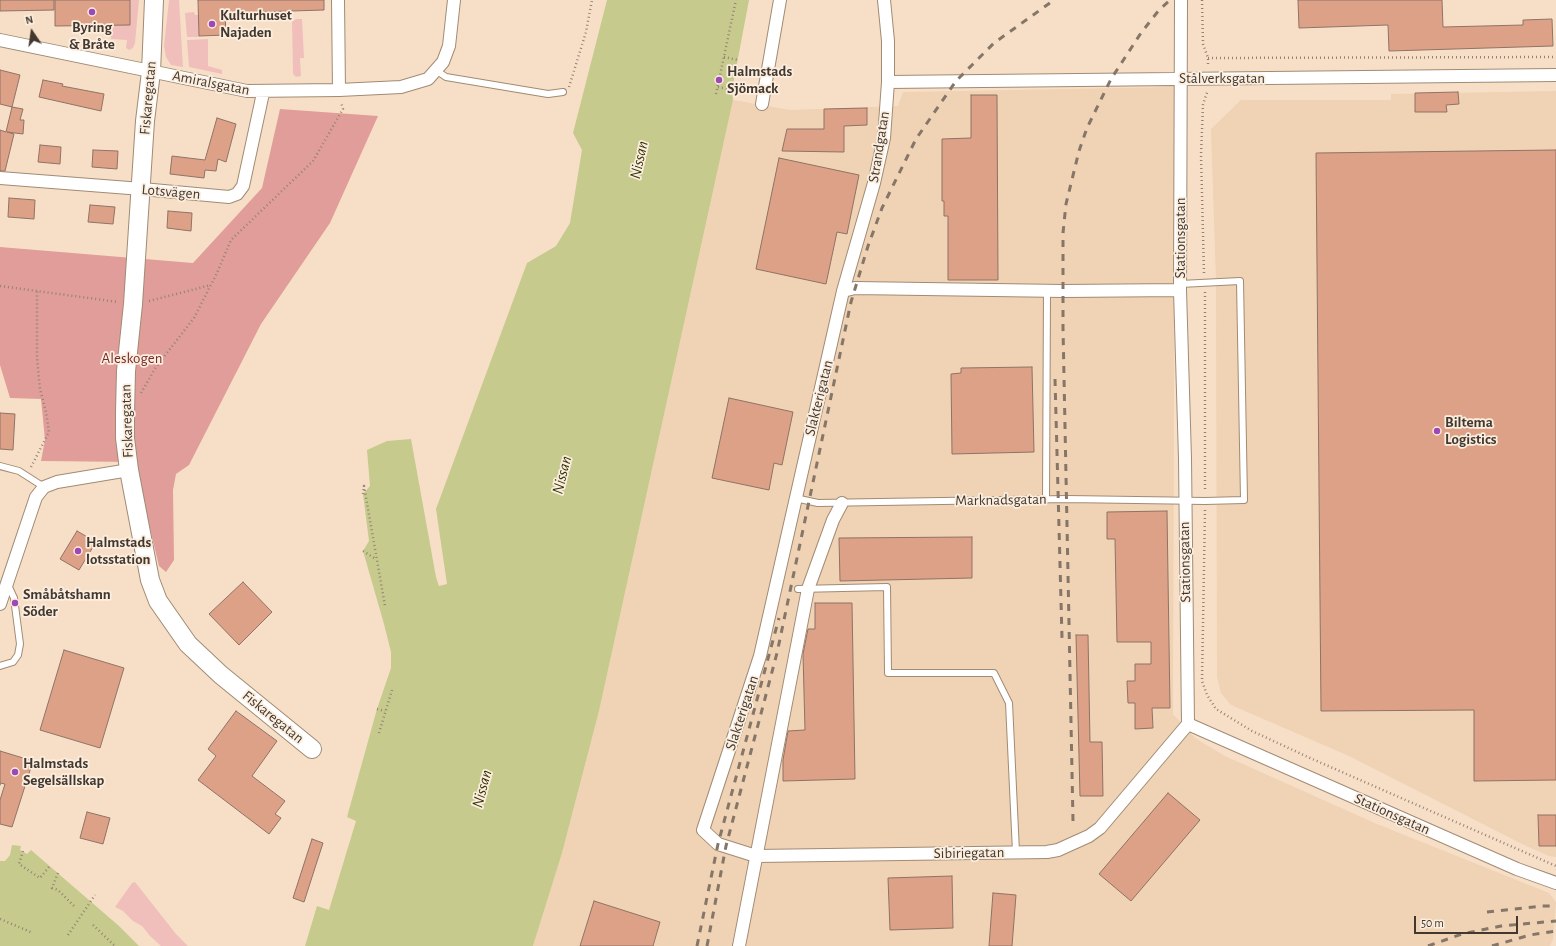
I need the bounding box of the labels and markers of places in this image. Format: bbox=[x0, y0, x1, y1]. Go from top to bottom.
place label: Kulturhuset Najaden bbox=[220, 6, 292, 41]
marker: Byring & Bråte bbox=[87, 7, 97, 17]
place label: Byring & Bråte bbox=[69, 18, 115, 53]
marker: Kulturhuset Najaden bbox=[207, 19, 217, 29]
place label: Halmstads Sjömack bbox=[727, 62, 792, 97]
marker: Halmstads Sjömack bbox=[714, 75, 724, 85]
place label: Biltema Logistics bbox=[1445, 413, 1496, 448]
marker: Biltema Logistics bbox=[1432, 426, 1442, 436]
place label: Halmstads lotsstation bbox=[86, 533, 151, 568]
marker: Halmstads lotsstation bbox=[73, 546, 83, 556]
place label: Småbåtshamn Söder bbox=[23, 585, 111, 620]
marker: Småbåtshamn Söder bbox=[10, 598, 20, 608]
place label: Halmstads Segelsällskap bbox=[23, 754, 104, 789]
marker: Halmstads Segelsällskap bbox=[10, 767, 20, 777]

